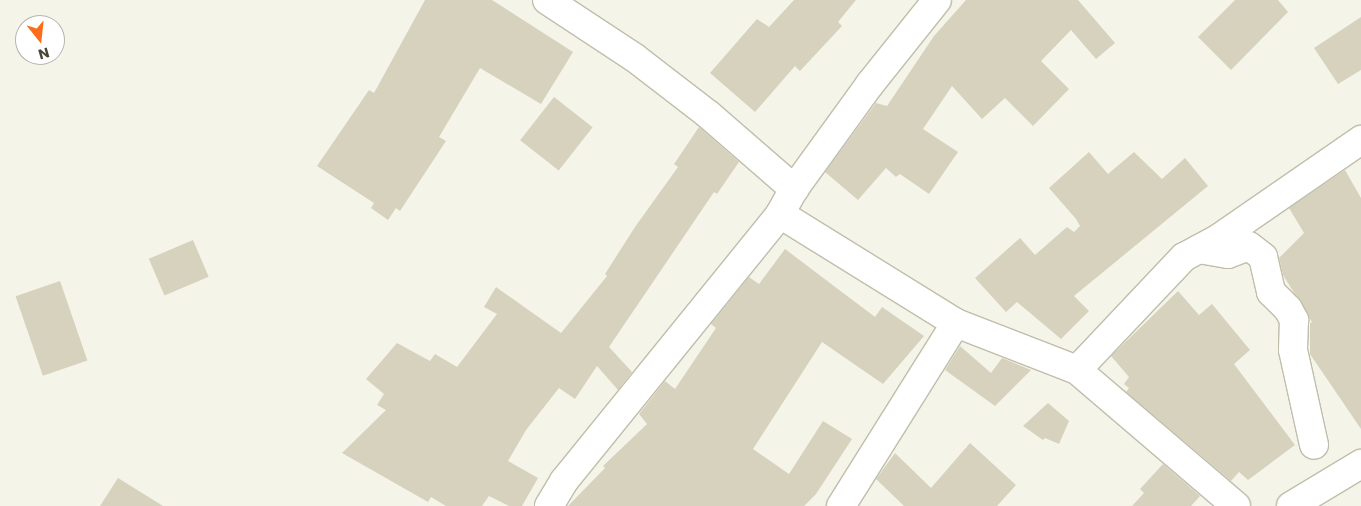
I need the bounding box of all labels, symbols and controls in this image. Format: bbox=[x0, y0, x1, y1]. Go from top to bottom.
north arrow bbox=[15, 15, 65, 65]
text: N bbox=[36, 42, 52, 65]

